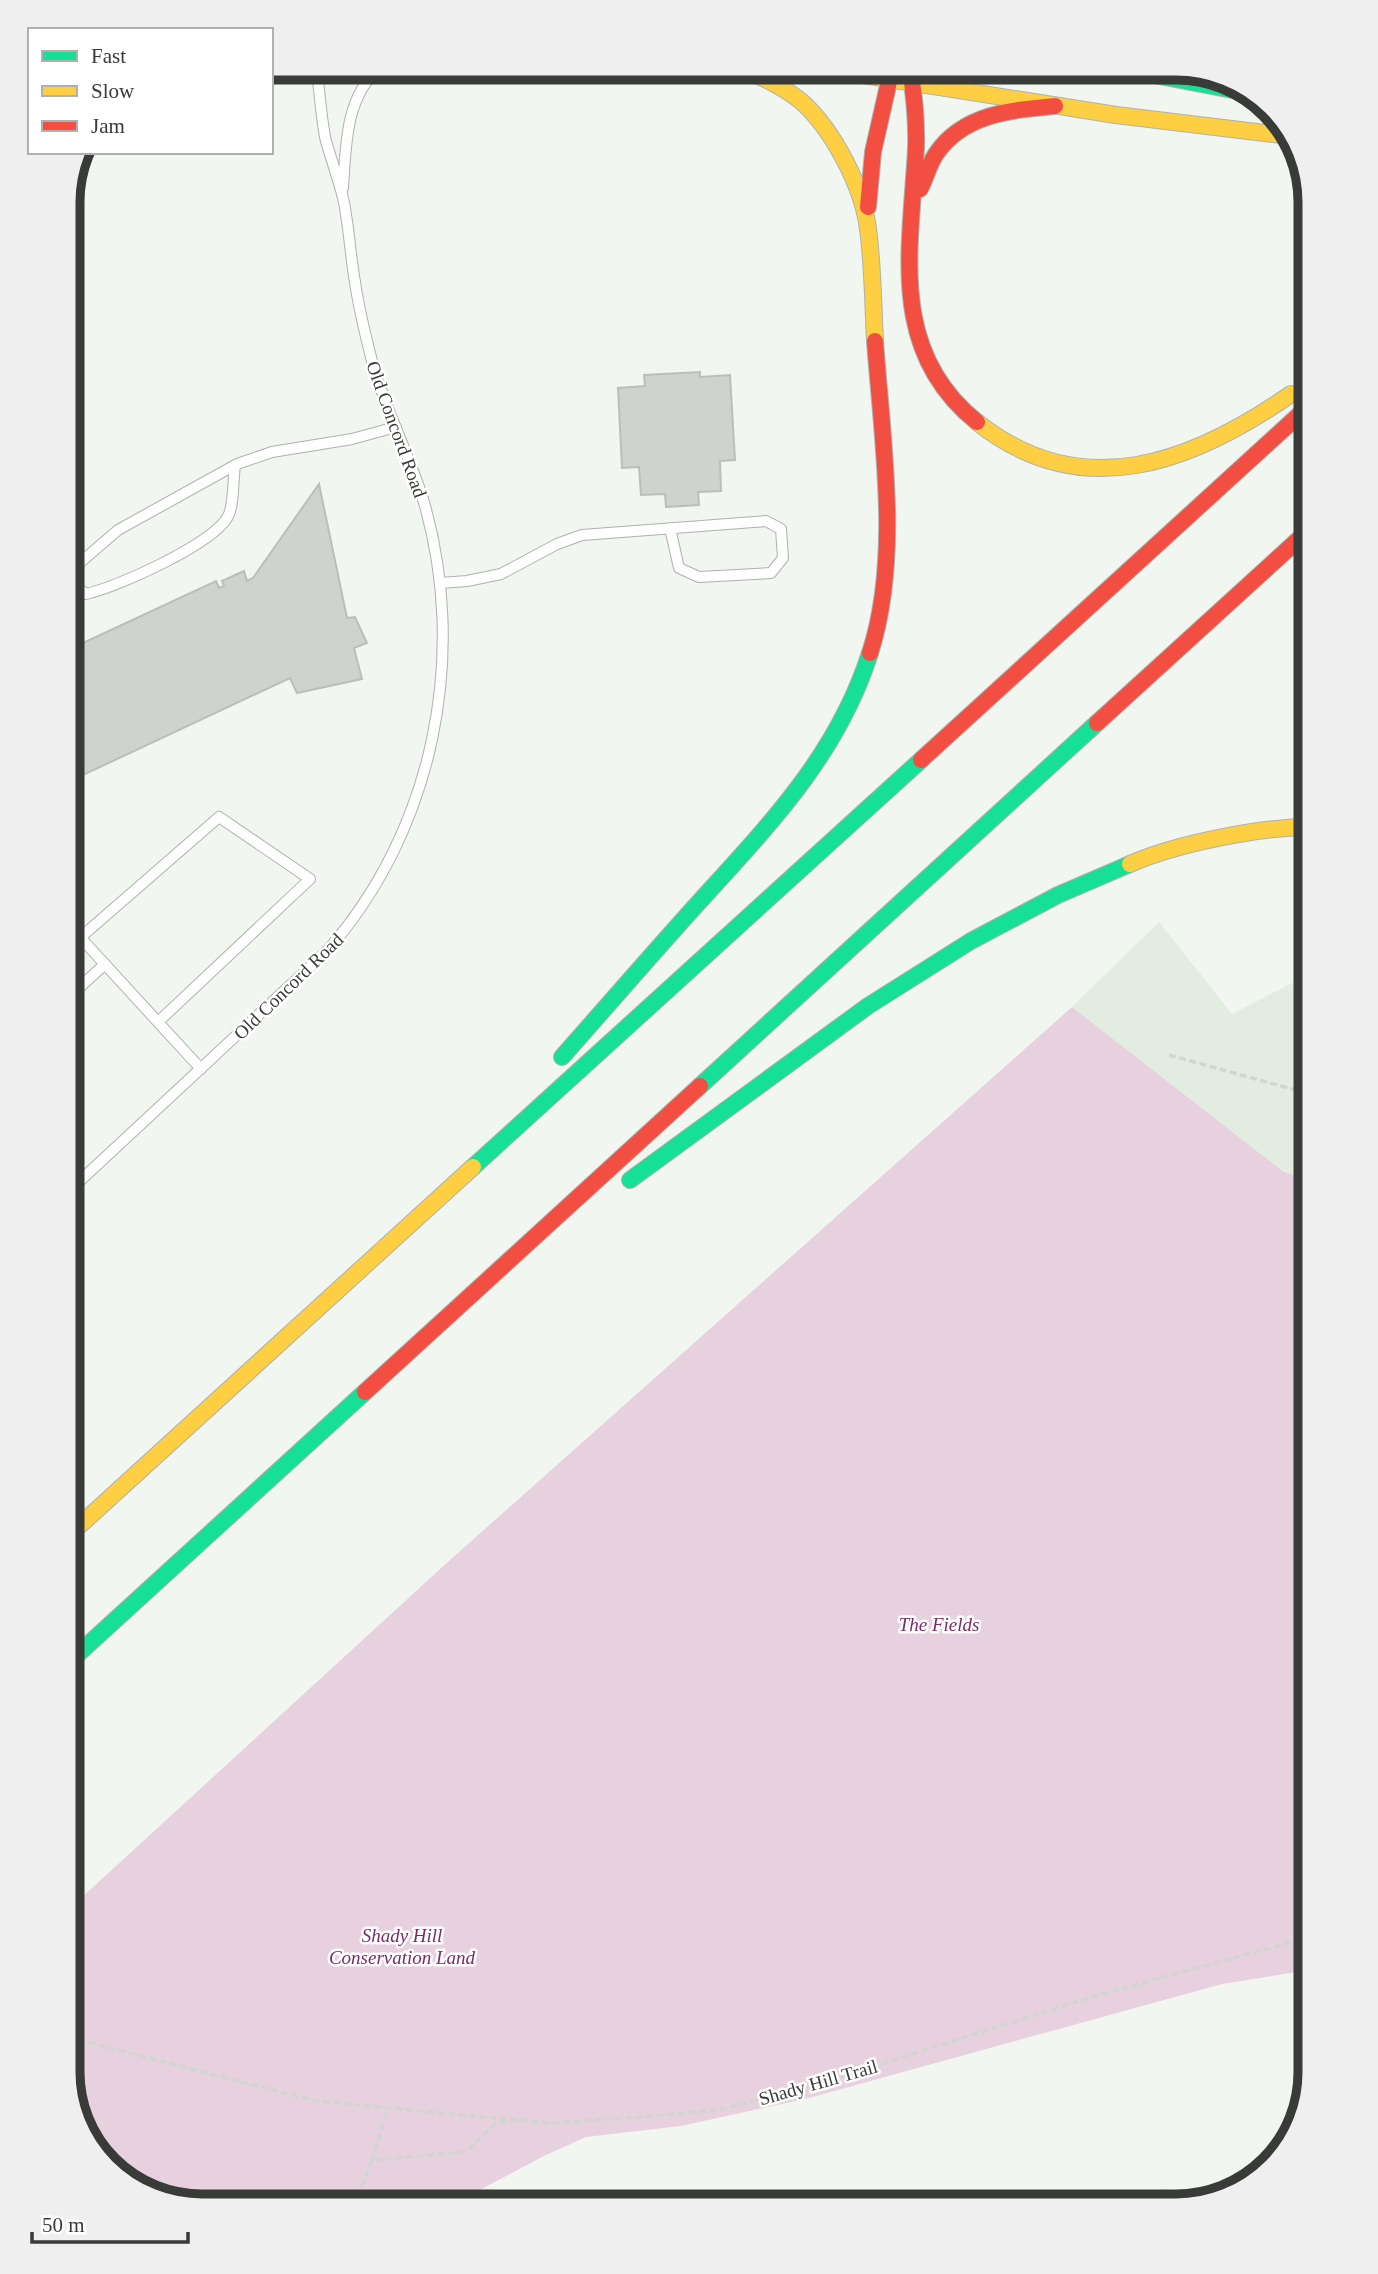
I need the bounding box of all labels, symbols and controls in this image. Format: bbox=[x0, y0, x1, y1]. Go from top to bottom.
legend bbox=[28, 28, 273, 154]
text: Fast bbox=[91, 44, 126, 68]
text: Slow bbox=[91, 79, 135, 103]
text: Jam bbox=[91, 114, 125, 138]
street label: Old Concord Road bbox=[362, 358, 431, 501]
street label: Old Concord Road bbox=[229, 929, 348, 1044]
park label: The Fields bbox=[899, 1614, 979, 1635]
park label: Shady Hill Conservation Land bbox=[329, 1925, 476, 1968]
street label: Shady Hill Trail bbox=[756, 2056, 880, 2109]
scale bar bbox=[32, 2200, 187, 2244]
text: 50 m bbox=[42, 2213, 85, 2237]

